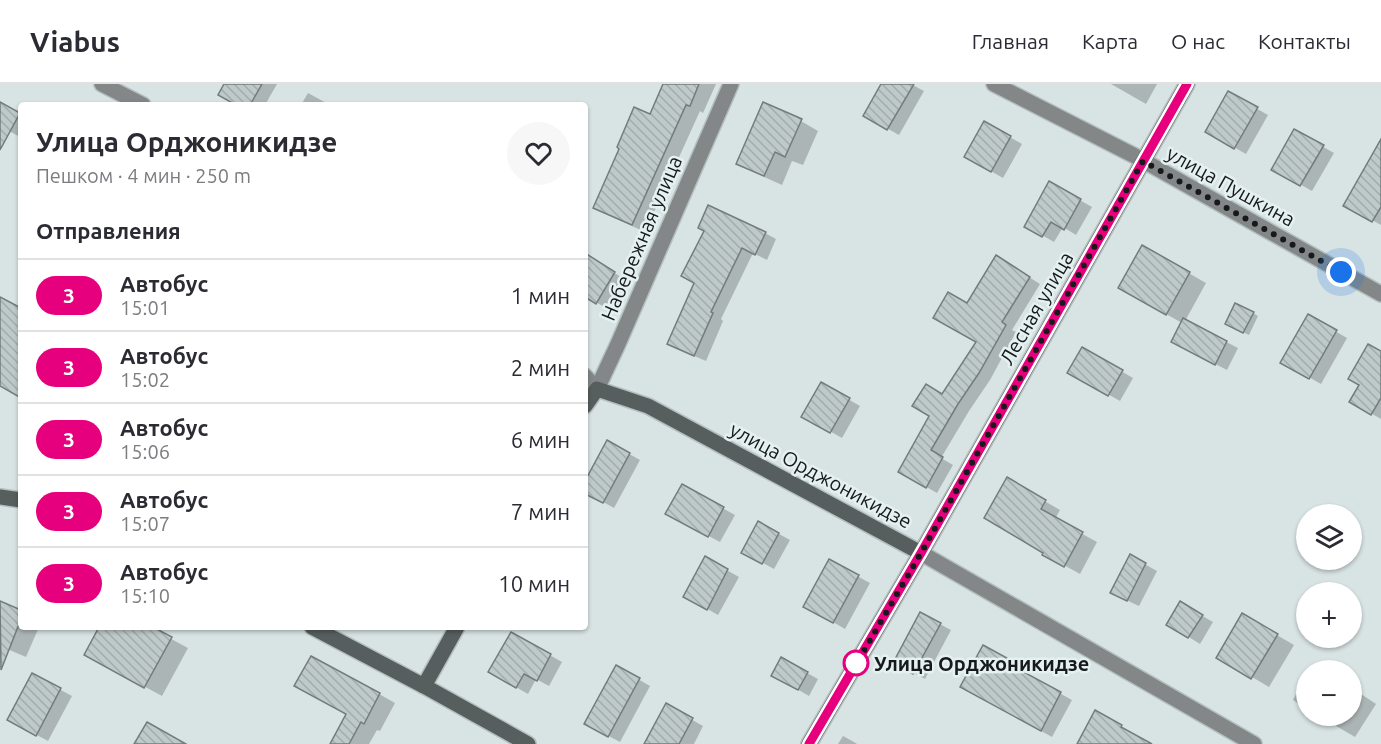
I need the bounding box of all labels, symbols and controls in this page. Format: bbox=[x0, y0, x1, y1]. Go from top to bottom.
text: Viabus bbox=[30, 26, 120, 57]
text: Главная bbox=[972, 29, 1049, 53]
text: Карта bbox=[1082, 29, 1138, 53]
text: О нас bbox=[1171, 29, 1225, 53]
text: Контакты bbox=[1258, 29, 1351, 53]
button: heart bbox=[507, 122, 570, 185]
text: Улица Орджоникидзе bbox=[36, 126, 337, 157]
street label: улица Пушкина bbox=[1163, 141, 1299, 231]
street label: Набережная улица bbox=[596, 152, 686, 324]
text: Пешком · 4 мин · 250 m bbox=[36, 164, 251, 187]
text: Отправления bbox=[36, 218, 181, 243]
street label: Лесная улица bbox=[994, 248, 1078, 368]
your location bbox=[1326, 257, 1356, 287]
text: Автобус bbox=[120, 271, 208, 296]
text: 3 bbox=[63, 283, 75, 307]
text: 1 мин bbox=[511, 283, 570, 308]
text: 15:01 bbox=[120, 296, 170, 319]
text: Автобус bbox=[120, 343, 208, 368]
text: 3 bbox=[63, 355, 75, 379]
text: 2 мин bbox=[511, 355, 570, 380]
text: 15:02 bbox=[120, 368, 170, 391]
text: Автобус bbox=[120, 415, 208, 440]
street label: улица Орджоникидзе bbox=[726, 417, 916, 533]
text: 3 bbox=[63, 427, 75, 451]
text: 6 мин bbox=[511, 427, 570, 452]
text: 15:06 bbox=[120, 440, 170, 463]
text: Автобус bbox=[120, 487, 208, 512]
text: 3 bbox=[63, 499, 75, 523]
text: 7 мин bbox=[511, 499, 570, 524]
map controls bbox=[1296, 504, 1362, 726]
button: layers bbox=[1296, 504, 1362, 570]
text: 15:07 bbox=[120, 512, 170, 535]
text: Автобус bbox=[120, 559, 208, 584]
text: 3 bbox=[63, 571, 75, 595]
text: 10 мин bbox=[498, 571, 570, 596]
button: + bbox=[1296, 582, 1362, 648]
text: 15:10 bbox=[120, 584, 170, 607]
marker: Улица Орджоникидзе bbox=[843, 650, 869, 676]
place label: Улица Орджоникидзе bbox=[874, 652, 1089, 675]
button: − bbox=[1296, 660, 1362, 726]

